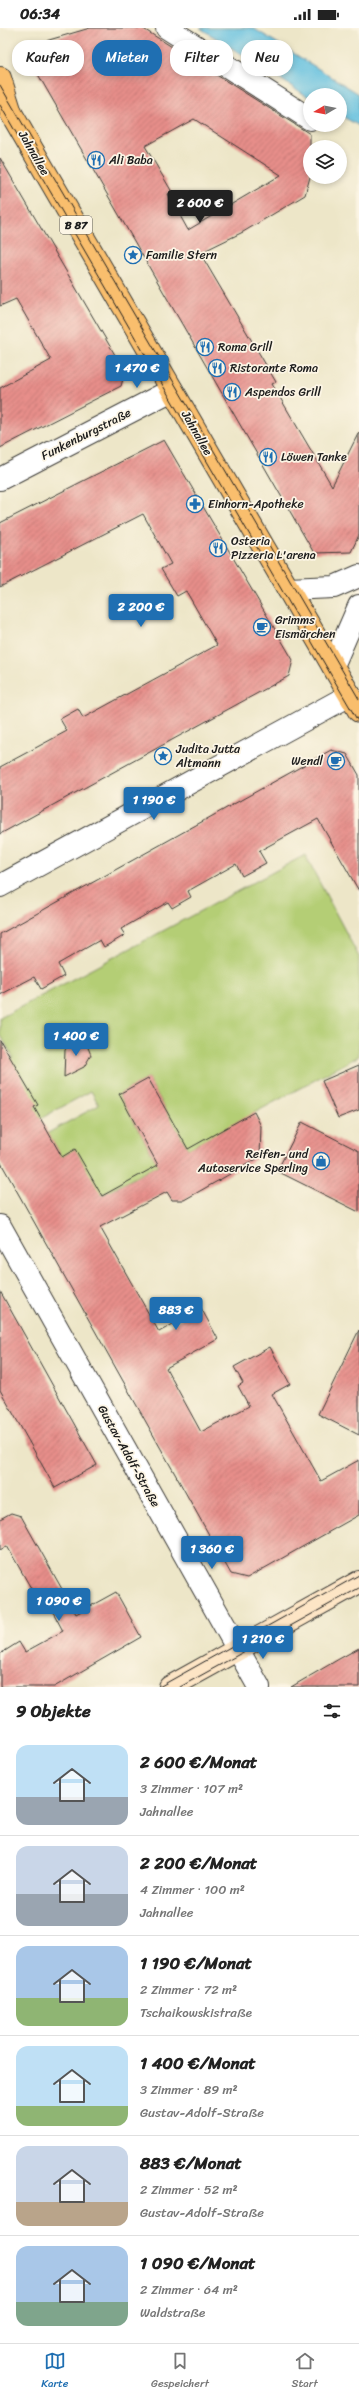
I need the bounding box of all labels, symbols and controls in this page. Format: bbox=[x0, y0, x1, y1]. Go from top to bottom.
text: 06:34 bbox=[20, 1, 60, 27]
chip: Kaufen bbox=[12, 40, 84, 76]
chip: Mieten bbox=[92, 40, 162, 76]
chip: Filter bbox=[170, 40, 233, 76]
chip: Neu bbox=[241, 40, 293, 76]
north arrow bbox=[303, 88, 347, 132]
map controls bbox=[303, 88, 347, 184]
street label: Jahnallee bbox=[12, 125, 56, 180]
button: layers bbox=[303, 140, 347, 184]
place label: Ali Baba bbox=[108, 149, 153, 171]
restaurant icon: Ali Baba bbox=[86, 150, 106, 170]
pin: 2 600 € bbox=[163, 190, 237, 224]
text: 2 600 € bbox=[177, 191, 223, 214]
road number: B 87 bbox=[60, 216, 92, 234]
place label: Familie Stern bbox=[146, 244, 218, 266]
place icon: Familie Stern bbox=[123, 245, 143, 265]
place label: Roma Grill bbox=[218, 336, 273, 358]
restaurant icon: Roma Grill bbox=[195, 337, 215, 357]
pin: 1 470 € bbox=[100, 355, 174, 389]
text: 1 470 € bbox=[115, 356, 159, 379]
place label: Ristorante Roma bbox=[230, 357, 318, 379]
restaurant icon: Ristorante Roma bbox=[207, 358, 227, 378]
place label: Aspendos Grill bbox=[244, 381, 322, 403]
restaurant icon: Aspendos Grill bbox=[222, 382, 242, 402]
street label: Funkenburgstraße bbox=[37, 402, 135, 466]
street label: Jahnallee bbox=[175, 405, 219, 460]
place label: Löwen Tanke bbox=[281, 446, 347, 468]
restaurant icon: Löwen Tanke bbox=[258, 447, 278, 467]
place label: Einhorn-Apotheke bbox=[208, 493, 304, 515]
pharmacy icon: Einhorn-Apotheke bbox=[185, 494, 205, 514]
place label: Osteria Pizzeria L'arena bbox=[231, 530, 316, 566]
restaurant icon: Osteria Pizzeria L'arena bbox=[208, 538, 228, 558]
pin: 2 200 € bbox=[104, 594, 178, 628]
text: 2 200 € bbox=[118, 595, 164, 618]
place label: Grimms Eismärchen bbox=[275, 609, 336, 645]
cafe icon: Grimms Eismärchen bbox=[252, 617, 272, 637]
place label: Judita Jutta Altmann bbox=[175, 738, 241, 774]
place icon: Judita Jutta Altmann bbox=[153, 746, 173, 766]
place label: Wendl bbox=[291, 750, 324, 772]
cafe icon: Wendl bbox=[326, 751, 346, 771]
pin: 1 190 € bbox=[117, 787, 191, 821]
text: 1 190 € bbox=[133, 788, 175, 811]
pin: 1 400 € bbox=[39, 1023, 113, 1057]
text: 1 400 € bbox=[53, 1024, 99, 1047]
place label: Reifen- und Autoservice Sperling bbox=[197, 1143, 310, 1179]
shop icon: Reifen- und Autoservice Sperling bbox=[311, 1151, 331, 1171]
pin: 883 € bbox=[148, 1297, 204, 1331]
text: 883 € bbox=[159, 1298, 193, 1321]
street label: Gustav-Adolf-Straße bbox=[92, 1401, 166, 1511]
pin: 1 360 € bbox=[175, 1536, 249, 1570]
text: 1 360 € bbox=[190, 1537, 234, 1560]
pin: 1 090 € bbox=[22, 1588, 96, 1622]
text: 1 090 € bbox=[36, 1589, 82, 1612]
pin: 1 210 € bbox=[226, 1626, 300, 1660]
text: 1 210 € bbox=[242, 1627, 284, 1650]
text: 9 Objekte bbox=[16, 1696, 91, 1726]
icon: filters bbox=[321, 1700, 343, 1722]
text: 2 600 €/Monat bbox=[140, 1747, 257, 1777]
icon: home bbox=[48, 1761, 96, 1809]
text: 3 Zimmer · 107 m² bbox=[140, 1777, 243, 1800]
text: Jahnallee bbox=[140, 1800, 193, 1823]
text: 2 200 €/Monat bbox=[140, 1848, 257, 1878]
icon: home bbox=[48, 1862, 96, 1910]
text: 4 Zimmer · 100 m² bbox=[140, 1878, 245, 1901]
text: Jahnallee bbox=[140, 1901, 193, 1924]
text: 1 190 €/Monat bbox=[140, 1948, 252, 1978]
icon: home bbox=[48, 1962, 96, 2010]
text: 2 Zimmer · 72 m² bbox=[140, 1978, 237, 2001]
text: Tschaikowskistraße bbox=[140, 2001, 252, 2024]
text: 1 400 €/Monat bbox=[140, 2048, 256, 2078]
icon: home bbox=[48, 2062, 96, 2110]
text: 3 Zimmer · 89 m² bbox=[140, 2078, 238, 2101]
text: Gustav-Adolf-Straße bbox=[140, 2101, 264, 2124]
text: 883 €/Monat bbox=[140, 2148, 242, 2178]
icon: home bbox=[48, 2162, 96, 2210]
text: 2 Zimmer · 52 m² bbox=[140, 2178, 238, 2201]
text: Gustav-Adolf-Straße bbox=[140, 2201, 264, 2224]
text: 1 090 €/Monat bbox=[140, 2248, 255, 2278]
icon: home bbox=[48, 2262, 96, 2310]
text: 2 Zimmer · 64 m² bbox=[140, 2278, 238, 2301]
text: Waldstraße bbox=[140, 2301, 205, 2324]
tab: Karte bbox=[41, 2350, 68, 2393]
tab: Gespeichert bbox=[151, 2350, 209, 2393]
tab: Start bbox=[292, 2350, 318, 2393]

